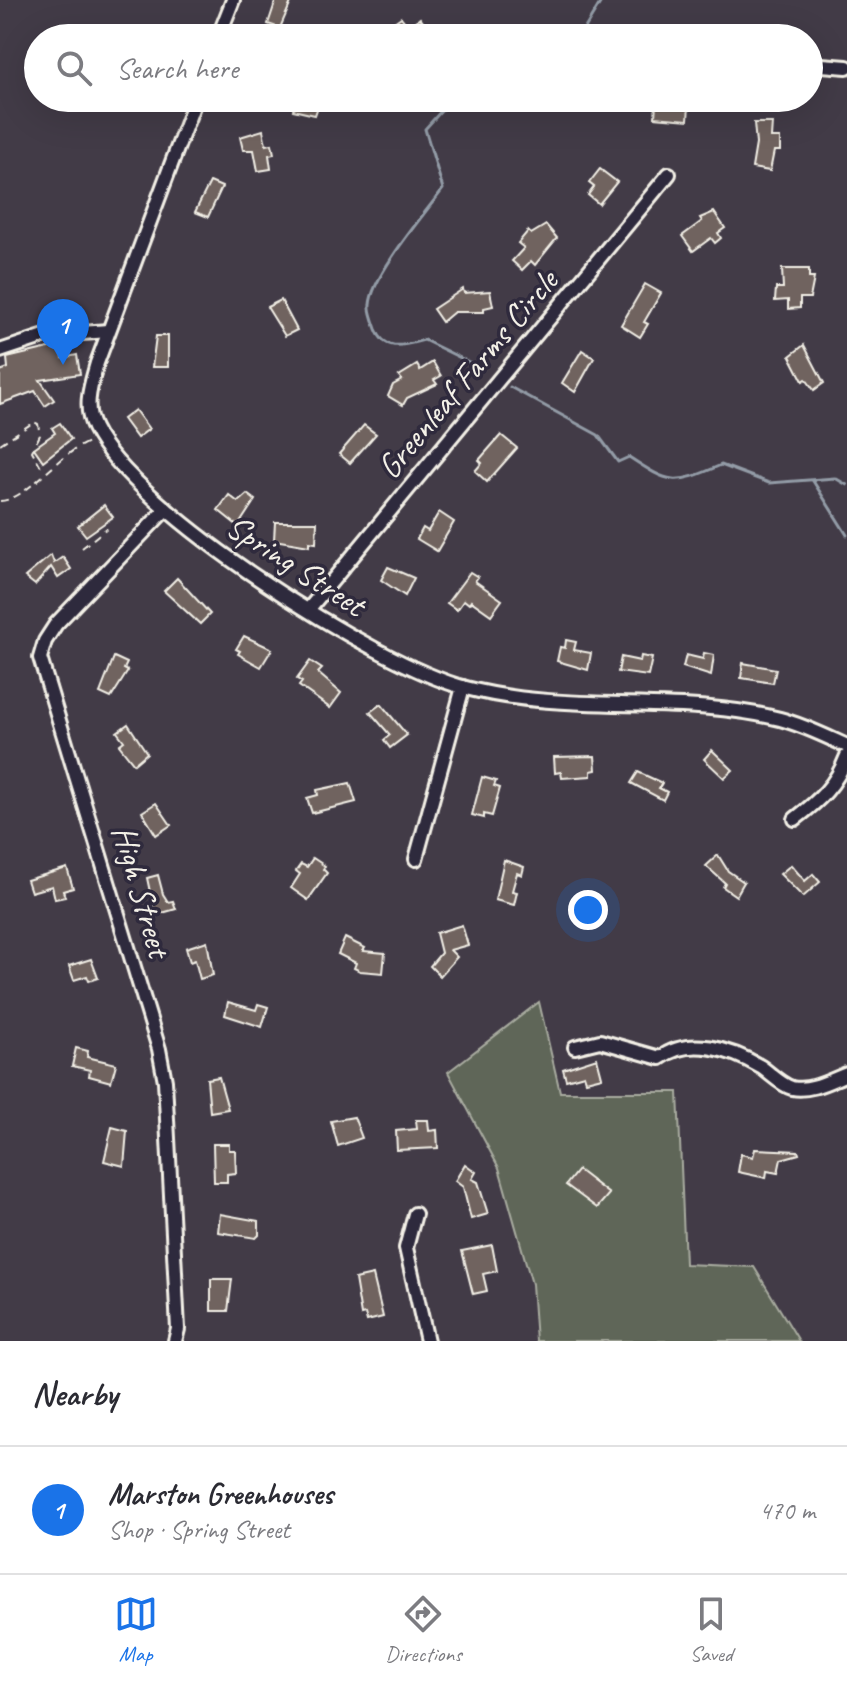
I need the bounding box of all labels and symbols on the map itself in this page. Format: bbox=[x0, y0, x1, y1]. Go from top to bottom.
street label: Greenleaf Farms Circle bbox=[367, 258, 569, 487]
pin: 1 bbox=[37, 299, 89, 365]
street label: Spring Street bbox=[218, 504, 377, 628]
street label: High Street bbox=[103, 820, 182, 965]
your location bbox=[568, 890, 608, 930]

